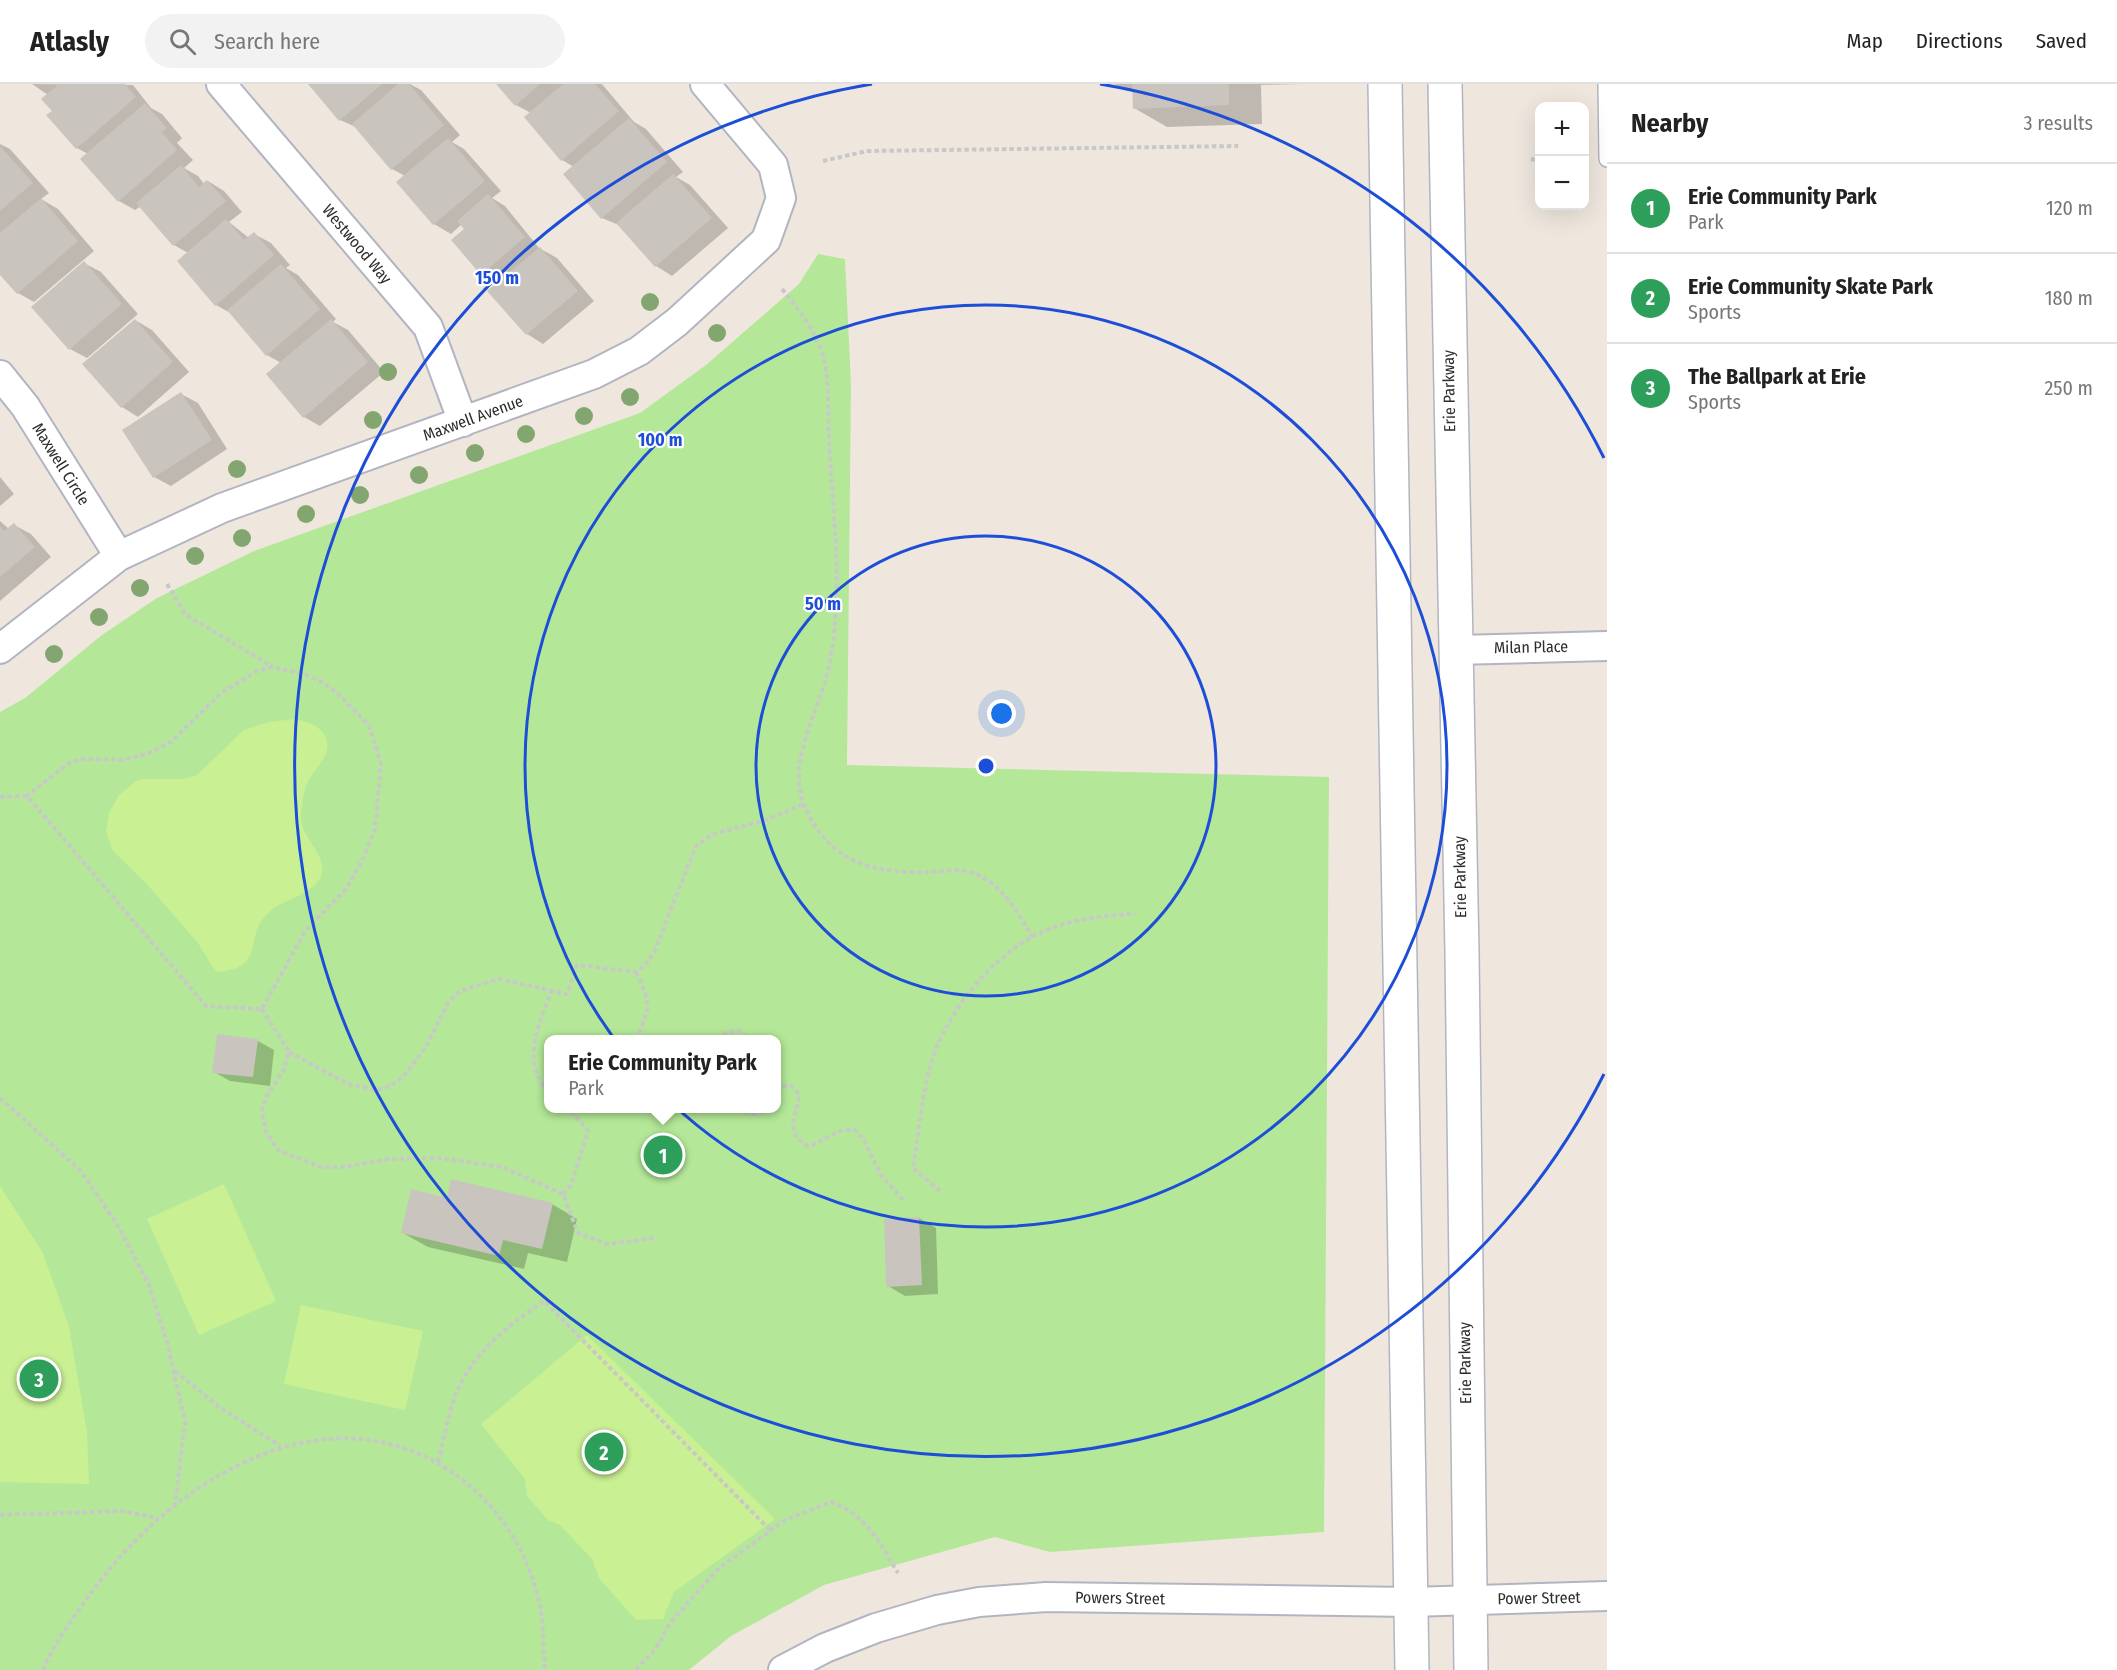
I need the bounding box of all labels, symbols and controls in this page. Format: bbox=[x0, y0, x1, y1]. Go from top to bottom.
search box bbox=[145, 14, 565, 68]
text: Atlasly bbox=[30, 25, 109, 58]
icon: search bbox=[166, 25, 199, 58]
text: Search here bbox=[214, 28, 320, 55]
text: Map bbox=[1846, 28, 1883, 54]
text: Directions bbox=[1916, 28, 2003, 54]
text: Saved bbox=[2036, 28, 2087, 54]
map controls bbox=[1535, 102, 1589, 210]
button: + bbox=[1535, 102, 1589, 156]
text: Nearby bbox=[1631, 108, 1708, 139]
text: 3 results bbox=[2024, 111, 2093, 135]
button: − bbox=[1535, 156, 1589, 210]
text: Erie Community Park bbox=[1688, 183, 1877, 210]
text: 1 bbox=[1646, 196, 1655, 220]
text: 120 m bbox=[2046, 196, 2093, 220]
street label: Westwood Way bbox=[318, 200, 396, 288]
text: Park bbox=[1688, 210, 1724, 234]
text: 150 m bbox=[475, 267, 519, 289]
text: Erie Community Skate Park bbox=[1688, 273, 1933, 300]
text: 2 bbox=[1646, 286, 1655, 310]
text: 180 m bbox=[2045, 286, 2093, 310]
text: Sports bbox=[1688, 300, 1741, 324]
street label: Erie Parkway bbox=[1439, 349, 1459, 432]
text: The Ballpark at Erie bbox=[1688, 363, 1866, 390]
text: 3 bbox=[1646, 376, 1655, 400]
text: 250 m bbox=[2045, 376, 2093, 400]
text: Sports bbox=[1688, 390, 1741, 414]
street label: Maxwell Avenue bbox=[420, 391, 526, 445]
street label: Maxwell Circle bbox=[28, 420, 94, 509]
text: 100 m bbox=[638, 429, 682, 451]
text: 50 m bbox=[805, 593, 841, 615]
street label: Milan Place bbox=[1494, 637, 1568, 657]
your location bbox=[987, 699, 1016, 728]
centre of rings bbox=[976, 756, 996, 776]
street label: Erie Parkway bbox=[1450, 835, 1470, 918]
popup bbox=[544, 1035, 781, 1113]
text: Erie Community Park bbox=[568, 1049, 757, 1076]
text: Park bbox=[568, 1076, 604, 1100]
pin: 1 bbox=[644, 1132, 682, 1178]
street label: Erie Parkway bbox=[1455, 1321, 1475, 1404]
pin: 3 bbox=[20, 1356, 58, 1402]
pin: 2 bbox=[584, 1430, 624, 1474]
street label: Powers Street bbox=[1075, 1588, 1166, 1608]
street label: Power Street bbox=[1497, 1588, 1582, 1608]

